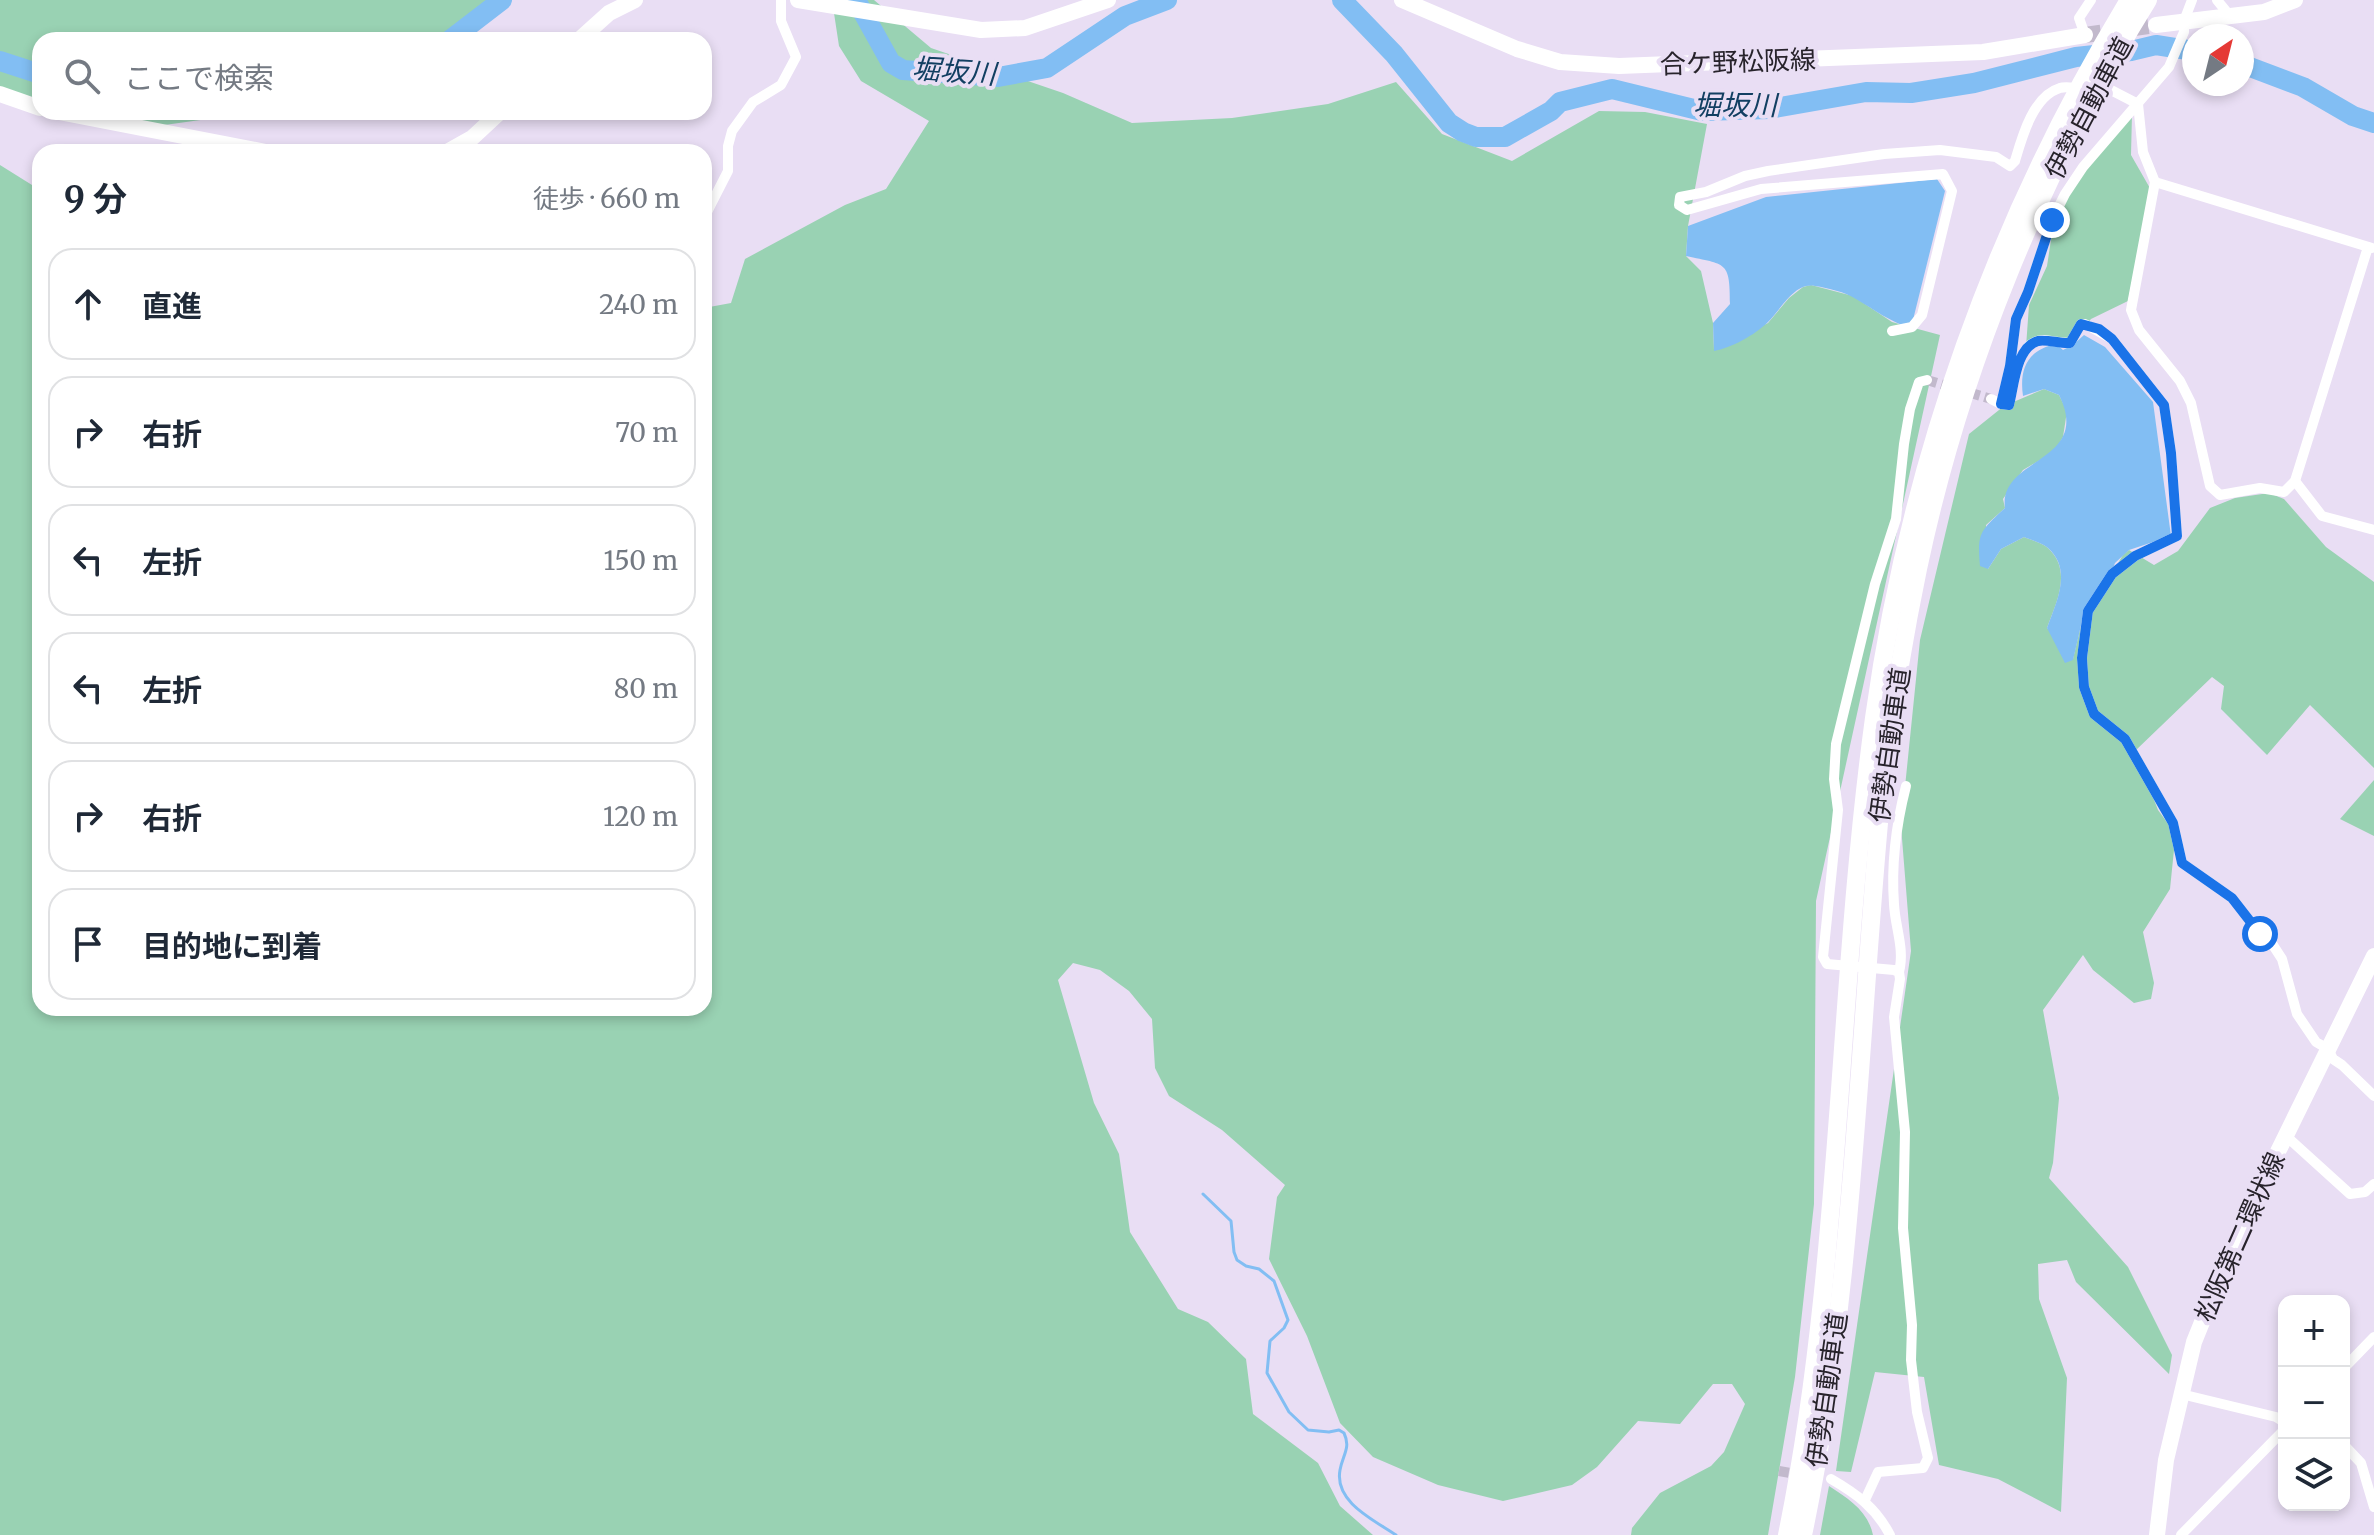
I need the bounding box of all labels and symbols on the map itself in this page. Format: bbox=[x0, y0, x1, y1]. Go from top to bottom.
north arrow bbox=[2182, 24, 2254, 96]
street label: 伊勢自動車道 bbox=[2037, 31, 2140, 184]
street label: 合ケ野松阪線 bbox=[1659, 42, 1817, 81]
water label: 堀坂川 bbox=[911, 50, 1000, 92]
water label: 堀坂川 bbox=[1693, 87, 1780, 123]
route end bbox=[2034, 202, 2070, 238]
street label: 伊勢自動車道 bbox=[1862, 665, 1917, 824]
route start bbox=[2242, 916, 2278, 952]
street label: 松阪第二環状線 bbox=[2187, 1147, 2292, 1327]
street label: 伊勢自動車道 bbox=[1799, 1310, 1854, 1469]

